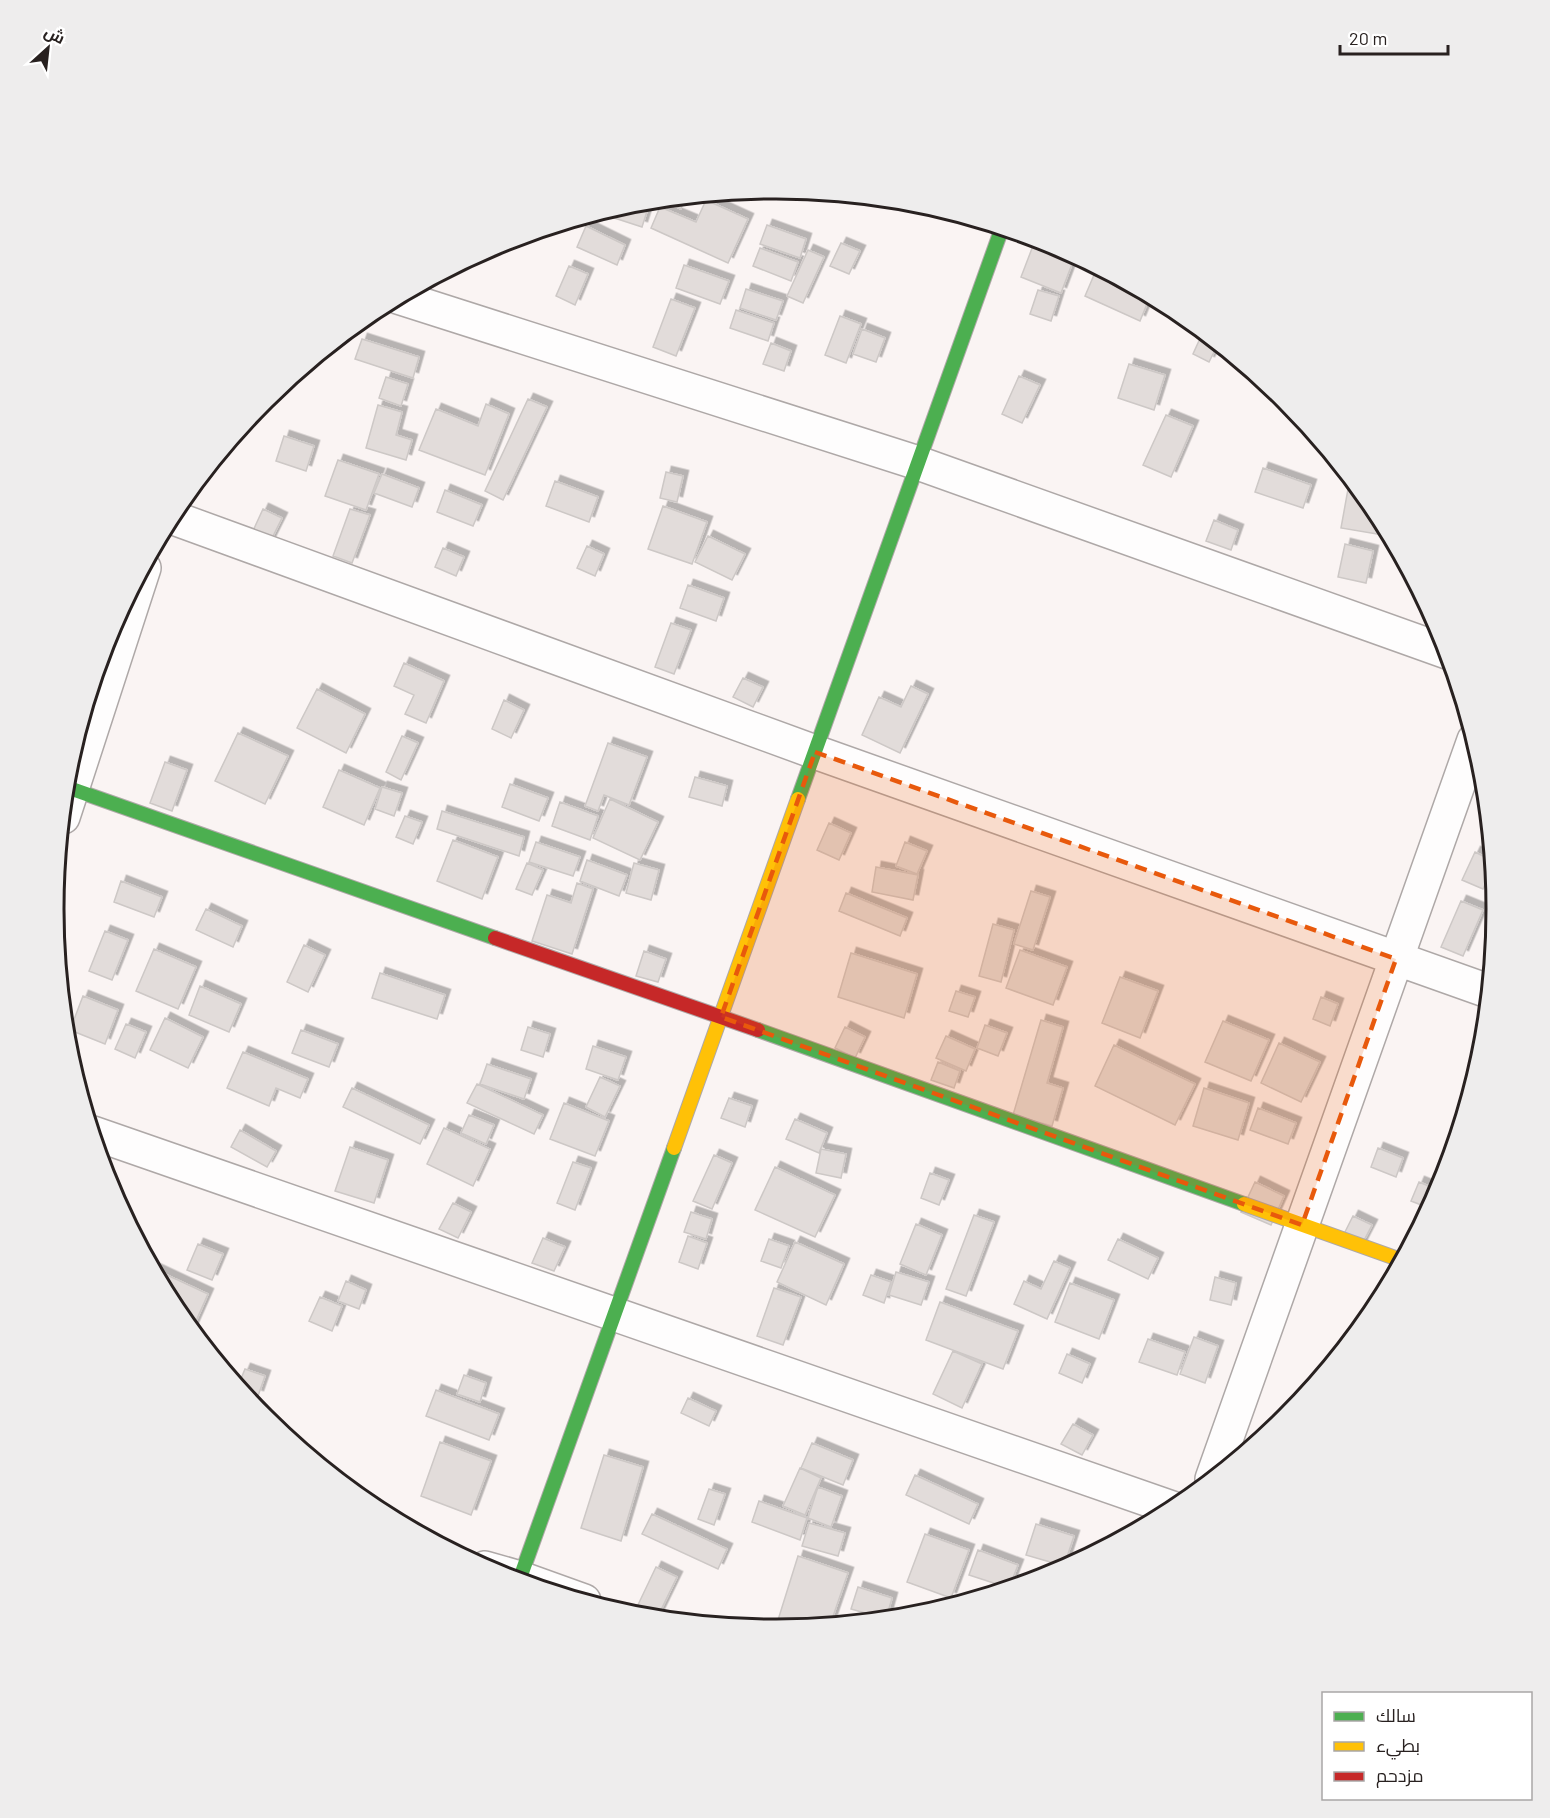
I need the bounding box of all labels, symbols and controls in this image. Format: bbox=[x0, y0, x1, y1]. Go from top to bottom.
north arrow bbox=[18, 18, 78, 78]
scale bar bbox=[1340, 18, 1448, 56]
text: ش bbox=[41, 21, 68, 48]
text: 20 m bbox=[1349, 27, 1387, 49]
legend bbox=[1322, 1692, 1532, 1800]
text: سالك bbox=[1376, 1704, 1416, 1726]
text: بطيء bbox=[1376, 1734, 1420, 1760]
text: مزدحم bbox=[1376, 1764, 1424, 1788]

